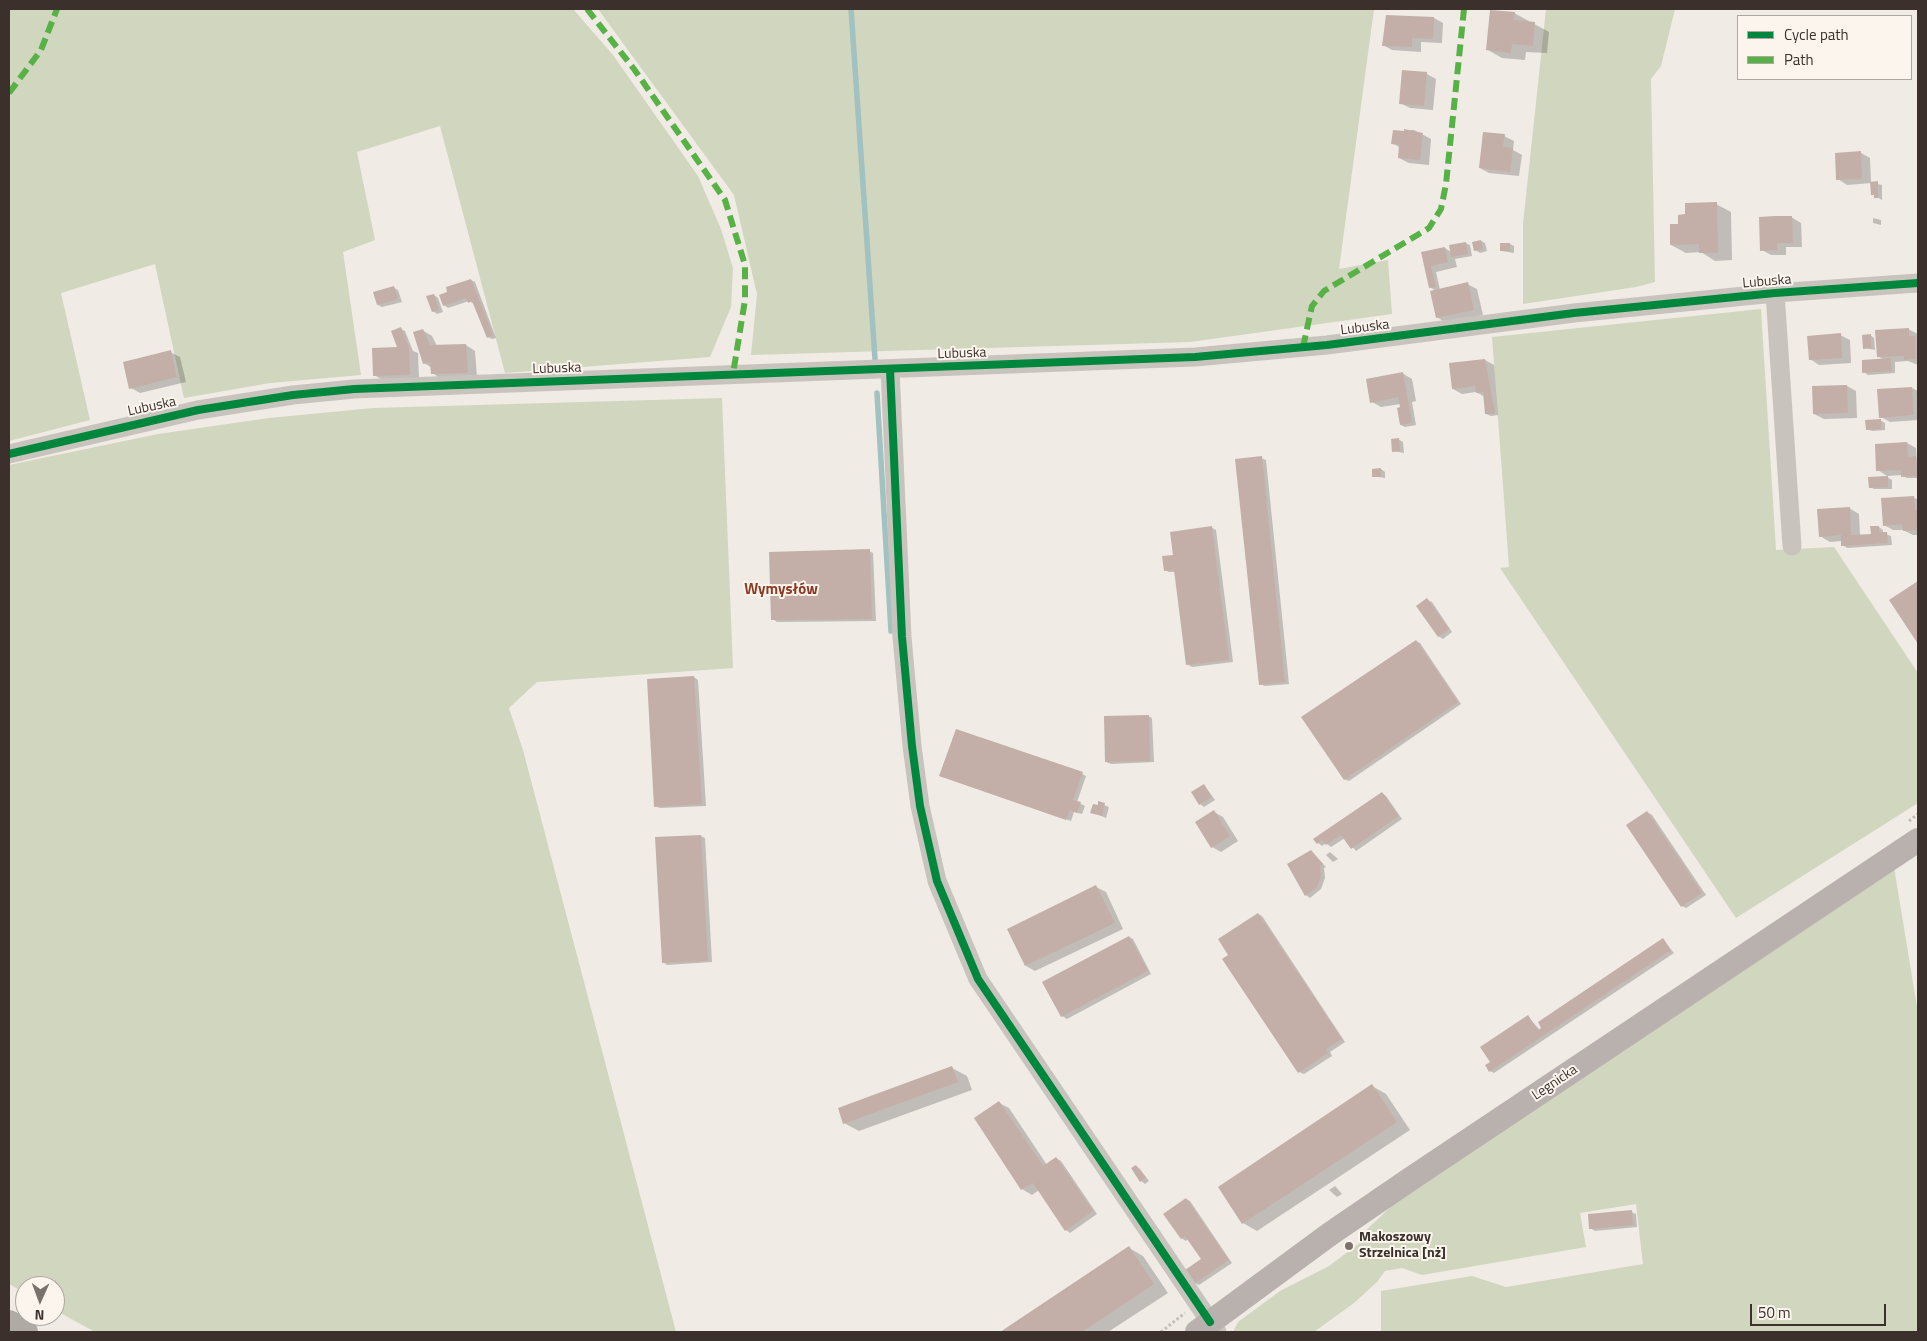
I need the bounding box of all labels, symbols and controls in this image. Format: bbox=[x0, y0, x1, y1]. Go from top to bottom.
legend bbox=[1737, 15, 1912, 80]
text: Cycle path bbox=[1784, 23, 1849, 46]
text: Path bbox=[1784, 48, 1814, 71]
street label: Lubuska bbox=[1742, 271, 1792, 293]
street label: Lubuska bbox=[1340, 317, 1390, 339]
street label: Lubuska bbox=[937, 345, 987, 363]
street label: Lubuska bbox=[532, 360, 582, 378]
street label: Lubuska bbox=[126, 394, 178, 420]
district label: Wymysłów bbox=[744, 581, 818, 599]
street label: Legnicka bbox=[1529, 1062, 1581, 1104]
place label: Makoszowy Strzelnica [nż] bbox=[1359, 1230, 1446, 1262]
marker: Makoszowy Strzelnica [nż] bbox=[1343, 1240, 1355, 1252]
north arrow bbox=[15, 1276, 65, 1326]
scale bar bbox=[1752, 1294, 1888, 1326]
text: 50 m bbox=[1758, 1301, 1791, 1324]
text: N bbox=[34, 1305, 45, 1326]

